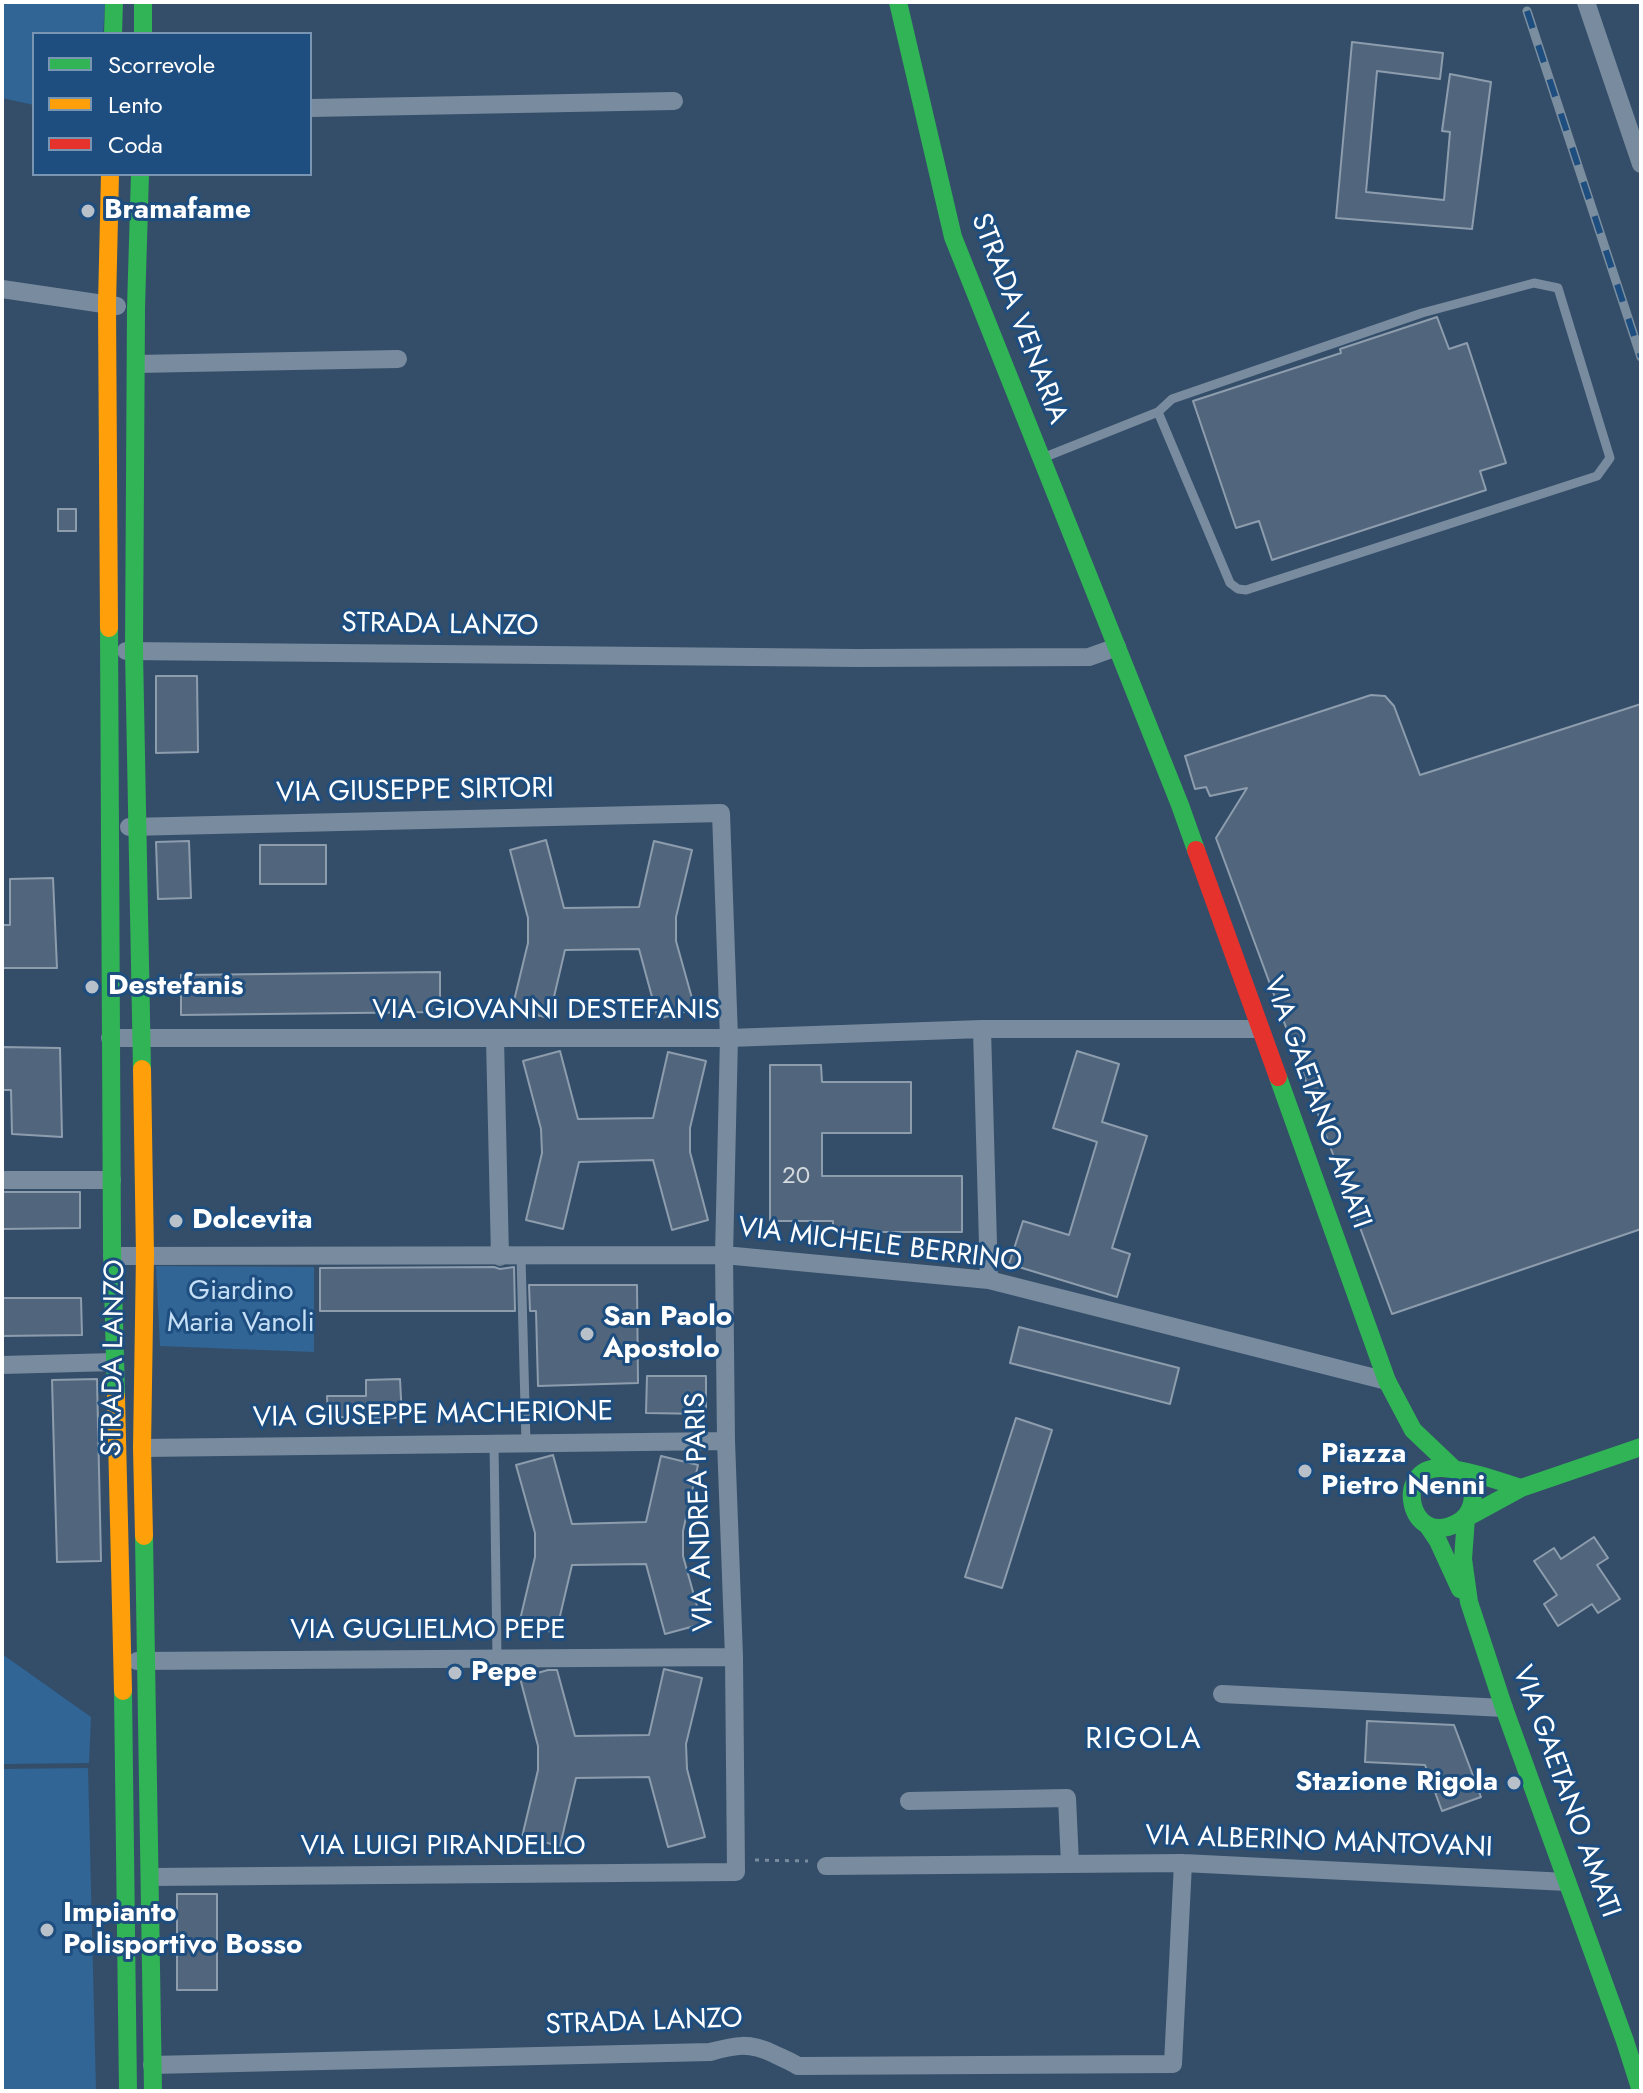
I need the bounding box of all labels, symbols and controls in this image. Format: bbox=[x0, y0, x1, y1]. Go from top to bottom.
legend bbox=[32, 32, 312, 176]
text: Scorrevole bbox=[108, 47, 215, 82]
text: Lento bbox=[108, 87, 163, 122]
text: Coda bbox=[108, 127, 163, 162]
place label: Bramafame bbox=[104, 194, 251, 228]
marker: Bramafame bbox=[79, 202, 97, 220]
street label: STRADA VENARIA bbox=[962, 209, 1074, 429]
street label: STRADA LANZO bbox=[341, 607, 539, 645]
street label: VIA GIUSEPPE SIRTORI bbox=[276, 773, 554, 811]
place label: Destefanis bbox=[108, 970, 244, 1004]
street label: VIA GAETANO AMATI bbox=[1255, 973, 1377, 1233]
marker: Destefanis bbox=[83, 978, 101, 996]
street label: VIA GIOVANNI DESTEFANIS bbox=[372, 994, 720, 1028]
house number: 20 bbox=[782, 1163, 810, 1191]
place label: Dolcevita bbox=[192, 1204, 313, 1238]
marker: Dolcevita bbox=[167, 1212, 185, 1230]
street label: VIA MICHELE BERRINO bbox=[736, 1212, 1024, 1280]
street label: STRADA LANZO bbox=[96, 1259, 134, 1457]
park label: Giardino Maria Vanoli bbox=[167, 1275, 315, 1341]
place label: San Paolo Apostolo bbox=[603, 1301, 732, 1367]
marker: San Paolo Apostolo bbox=[578, 1325, 596, 1343]
street label: VIA ANDREA PARIS bbox=[680, 1392, 722, 1632]
street label: VIA GIUSEPPE MACHERIONE bbox=[253, 1396, 613, 1436]
place label: Piazza Pietro Nenni bbox=[1321, 1438, 1485, 1504]
marker: Piazza Pietro Nenni bbox=[1296, 1462, 1314, 1480]
street label: VIA GUGLIELMO PEPE bbox=[290, 1614, 566, 1648]
place label: Pepe bbox=[471, 1656, 537, 1690]
street label: VIA GAETANO AMATI bbox=[1504, 1662, 1626, 1922]
marker: Pepe bbox=[446, 1664, 464, 1682]
district label: RIGOLA bbox=[1085, 1723, 1203, 1759]
place label: Stazione Rigola bbox=[1295, 1766, 1498, 1800]
marker: Stazione Rigola bbox=[1505, 1774, 1523, 1792]
street label: VIA ALBERINO MANTOVANI bbox=[1145, 1820, 1493, 1866]
street label: VIA LUIGI PIRANDELLO bbox=[300, 1830, 586, 1864]
place label: Impianto Polisportivo Bosso bbox=[63, 1897, 303, 1963]
marker: Impianto Polisportivo Bosso bbox=[38, 1921, 56, 1939]
street label: STRADA LANZO bbox=[545, 2003, 743, 2043]

